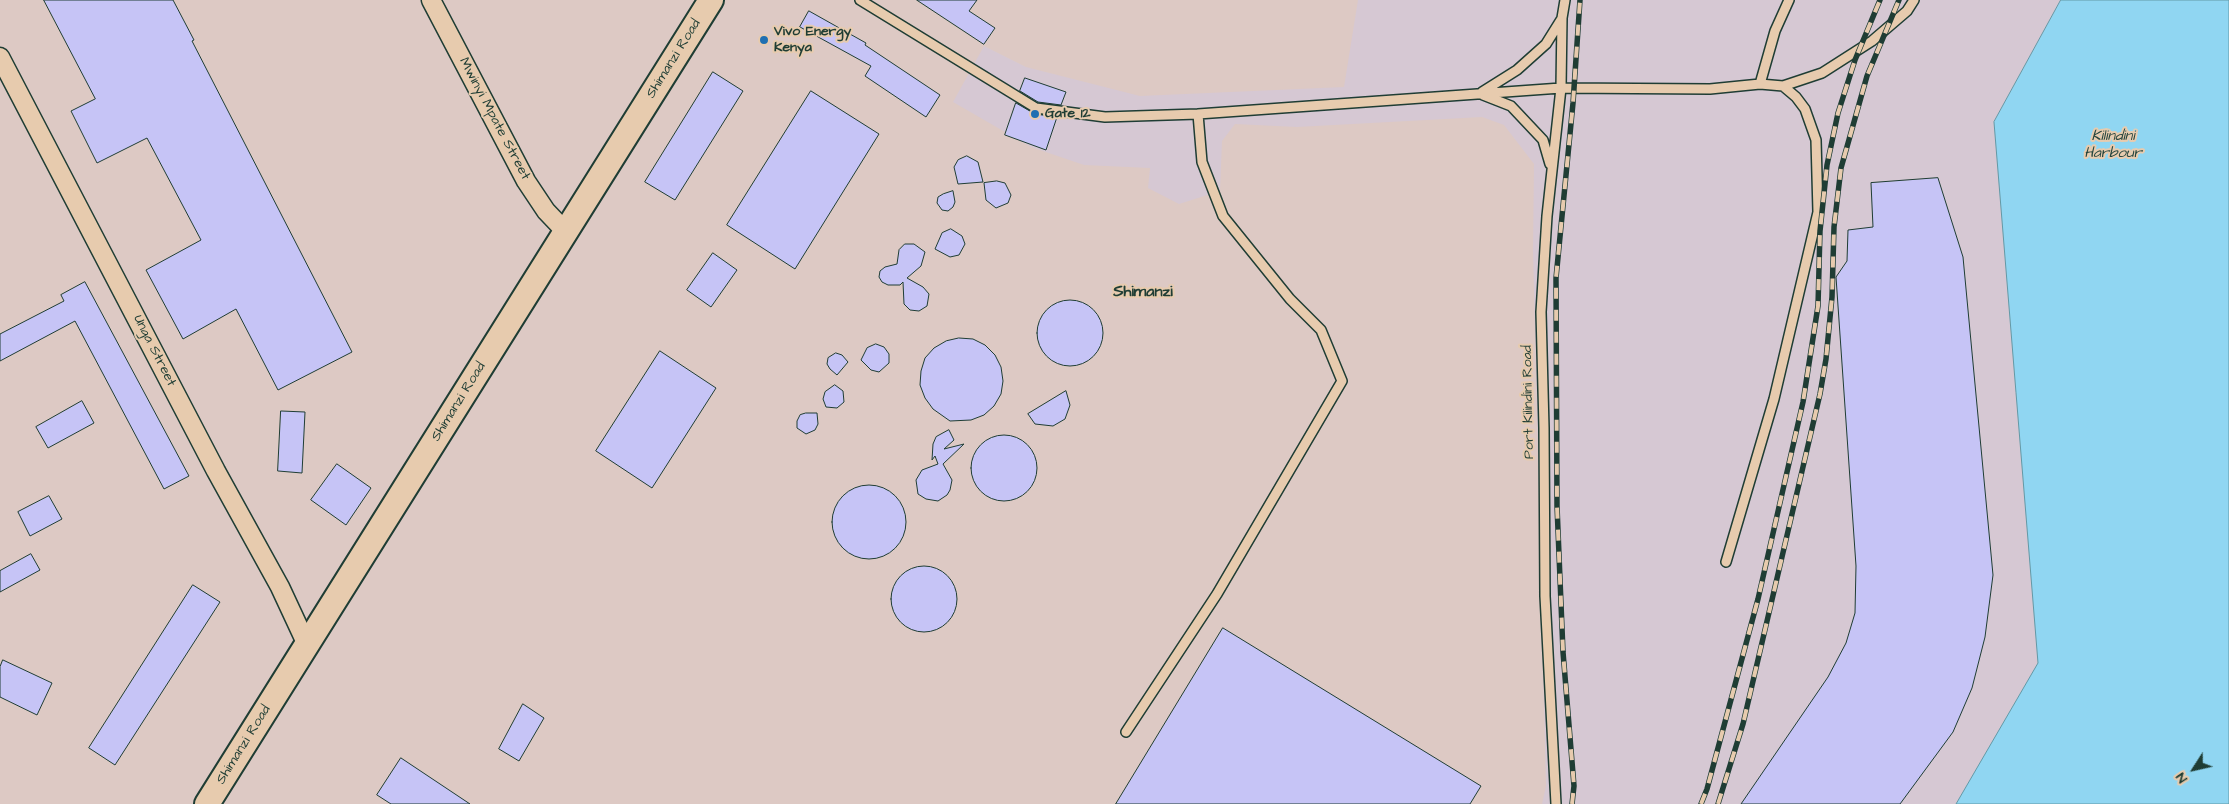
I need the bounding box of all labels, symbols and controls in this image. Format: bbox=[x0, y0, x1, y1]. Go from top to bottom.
street label: Shimanzi Road bbox=[643, 16, 705, 102]
place label: Vivo Energy Kenya bbox=[774, 24, 851, 56]
marker: Vivo Energy Kenya bbox=[758, 34, 770, 46]
street label: Mwinyi Mpate Street bbox=[455, 55, 533, 183]
place label: Gate 12 bbox=[1045, 106, 1090, 122]
marker: Gate 12 bbox=[1029, 108, 1041, 120]
water label: Kilindini Harbour bbox=[2084, 128, 2142, 163]
district label: Shimanzi bbox=[1113, 283, 1173, 303]
street label: Unga Street bbox=[129, 312, 179, 390]
street label: Port Kilindini Road bbox=[1520, 345, 1538, 459]
street label: Shimanzi Road bbox=[428, 359, 490, 445]
street label: Shimanzi Road bbox=[213, 702, 275, 788]
north arrow bbox=[2169, 744, 2219, 794]
text: N bbox=[2171, 768, 2192, 787]

